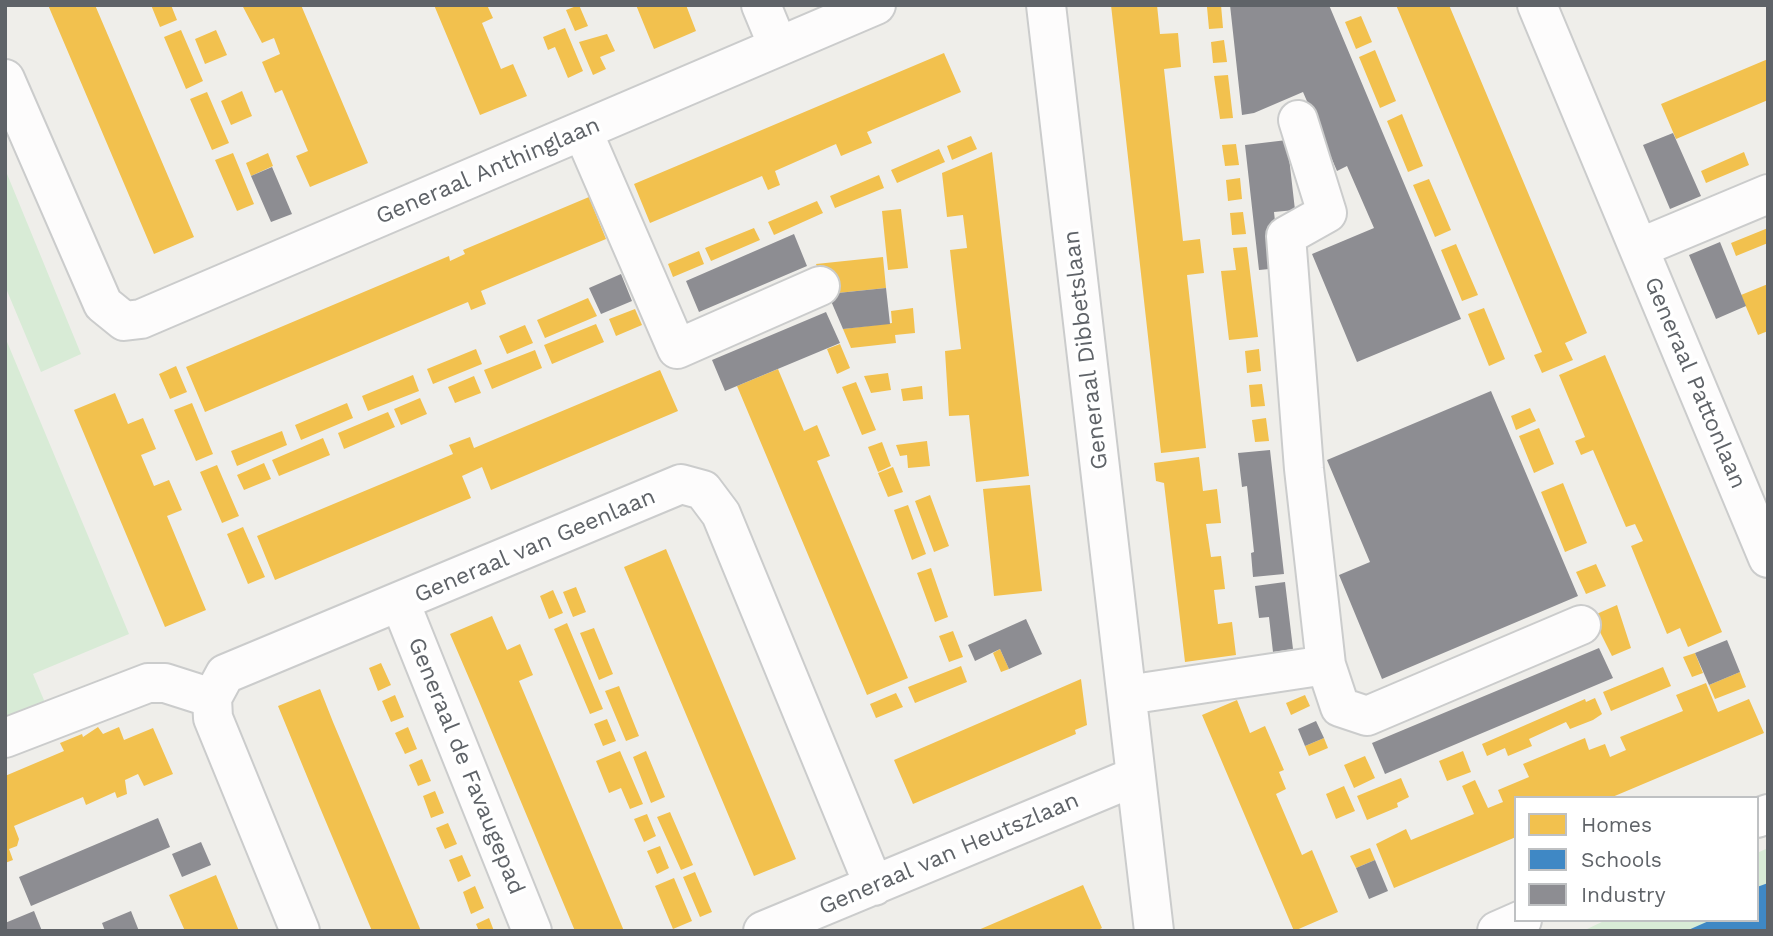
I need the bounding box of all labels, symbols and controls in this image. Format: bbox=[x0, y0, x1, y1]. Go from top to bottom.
street label: Generaal Anthinglaan bbox=[372, 111, 604, 231]
street label: Generaal Dibbetslaan bbox=[1058, 229, 1114, 471]
street label: Generaal Pattonlaan bbox=[1638, 273, 1752, 493]
street label: Generaal van Geenlaan bbox=[410, 483, 660, 609]
street label: Generaal de Favaugepad bbox=[402, 633, 530, 899]
street label: Generaal van Heutszlaan bbox=[815, 787, 1083, 921]
legend bbox=[1514, 796, 1759, 922]
text: Homes bbox=[1581, 812, 1652, 837]
text: Schools bbox=[1581, 847, 1662, 872]
text: Industry bbox=[1581, 882, 1666, 907]

